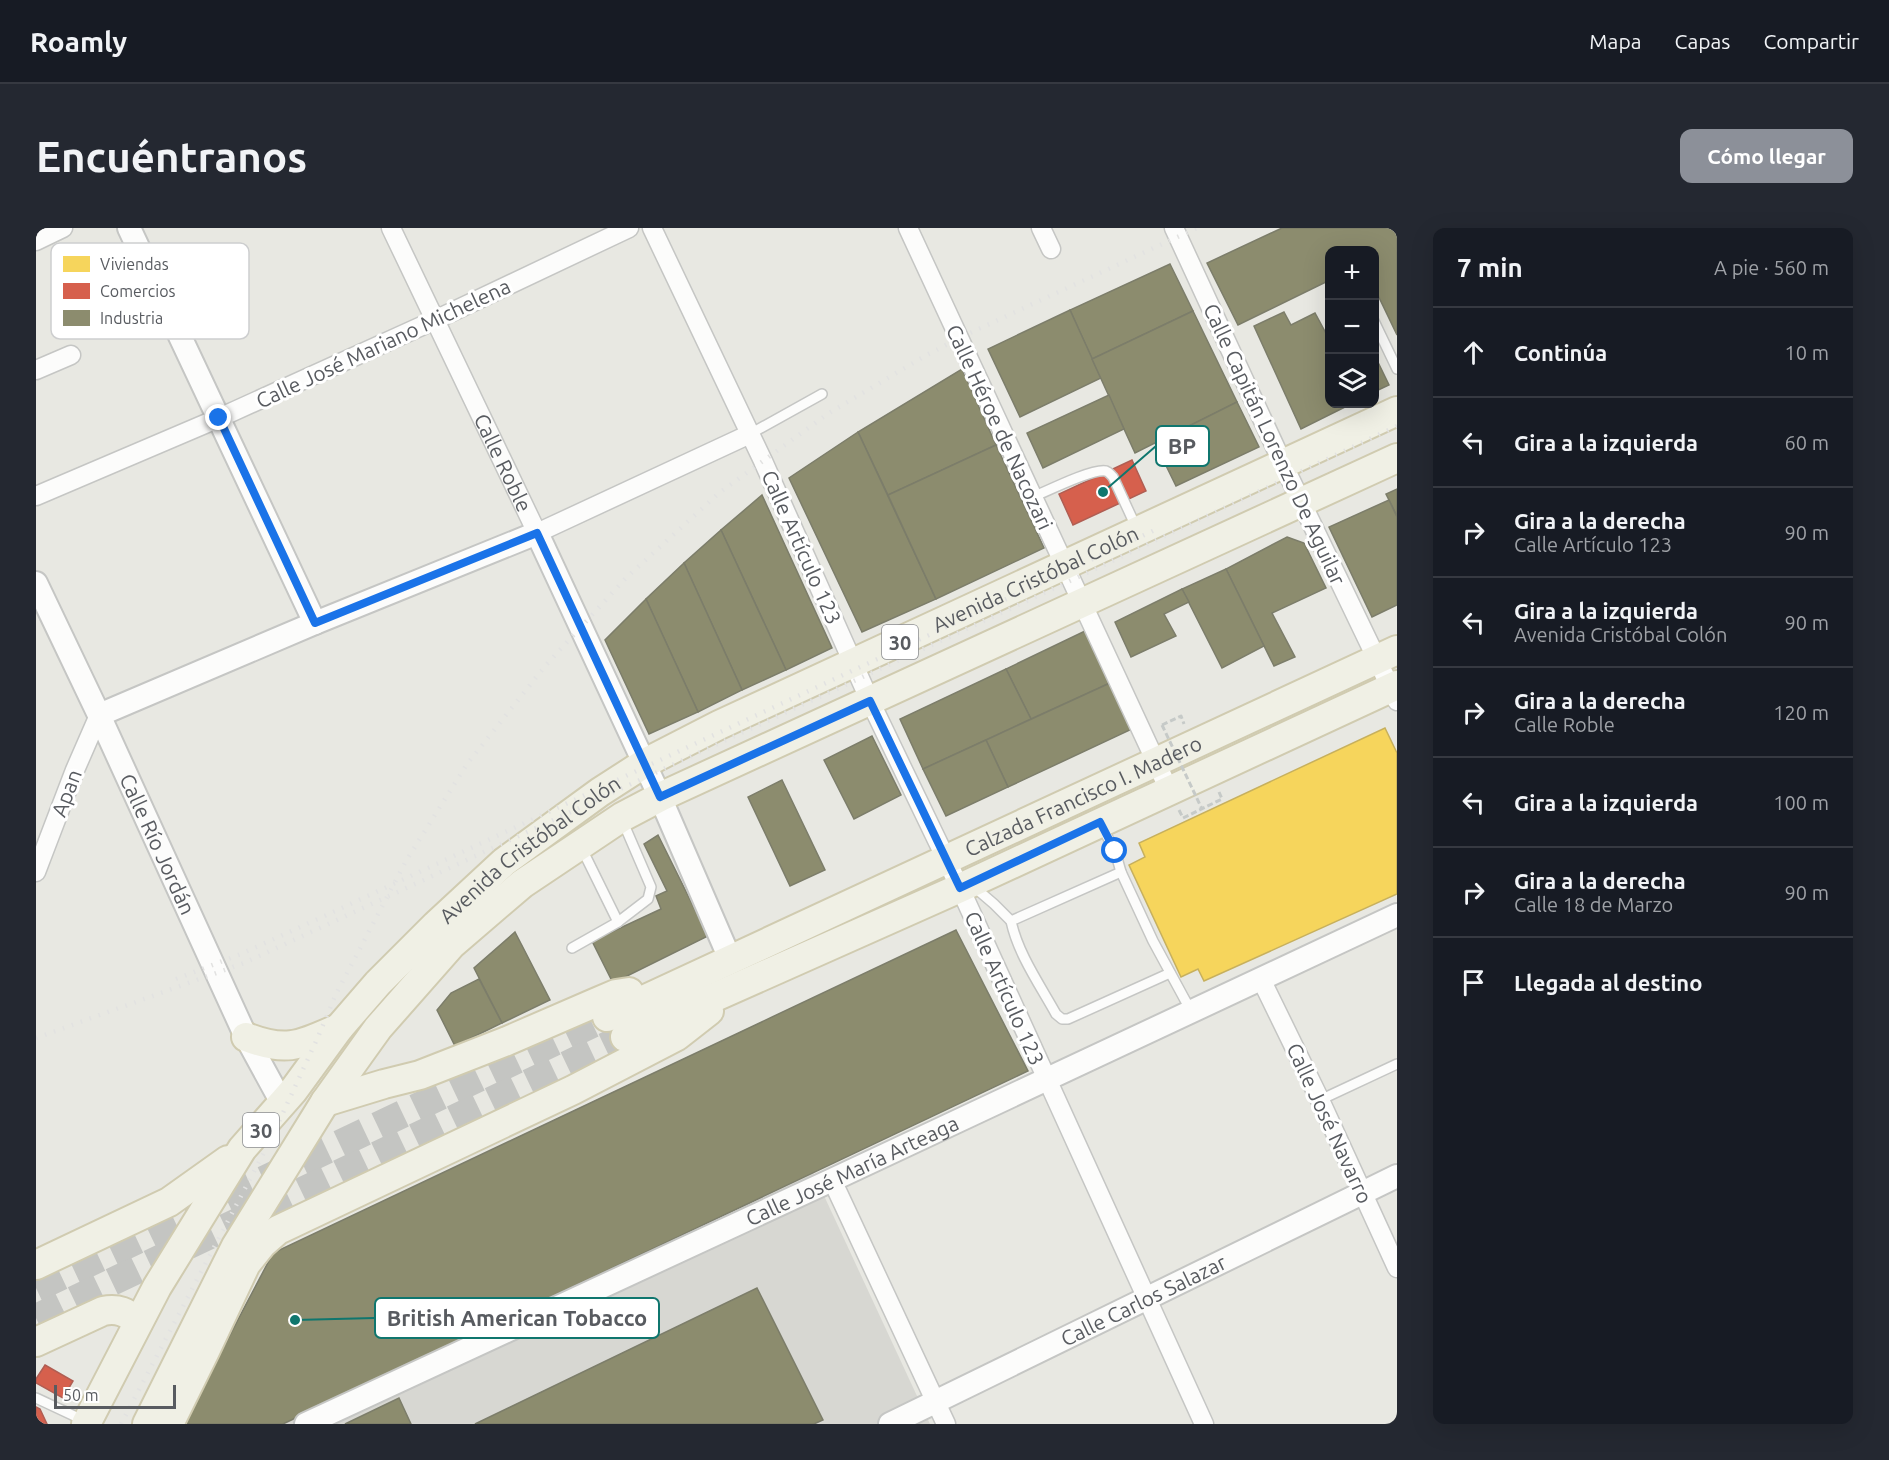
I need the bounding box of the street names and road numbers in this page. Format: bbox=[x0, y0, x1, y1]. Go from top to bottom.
street label: Calle José Mariano Michelena bbox=[252, 273, 514, 413]
street label: Calle Capitán Lorenzo De Aguilar bbox=[1199, 300, 1351, 588]
street label: Calle Héroe de Nacozari bbox=[942, 321, 1058, 533]
street label: Calle Roble bbox=[470, 410, 537, 515]
street label: Calle Artículo 123 bbox=[757, 466, 847, 628]
street label: Avenida Cristóbal Colón bbox=[929, 521, 1142, 637]
road number: 30 bbox=[882, 625, 918, 659]
street label: Calzada Francisco I. Madero bbox=[961, 730, 1205, 861]
street label: Apan bbox=[46, 766, 86, 820]
street label: Calle Río Jordán bbox=[115, 770, 200, 918]
street label: Avenida Cristóbal Colón bbox=[434, 770, 624, 928]
street label: Calle Artículo 123 bbox=[960, 907, 1050, 1069]
street label: Calle José Navarro bbox=[1282, 1039, 1378, 1207]
street label: Calle José María Arteaga bbox=[742, 1110, 962, 1230]
road number: 30 bbox=[243, 1113, 279, 1147]
street label: Calle Carlos Salazar bbox=[1057, 1250, 1230, 1351]

